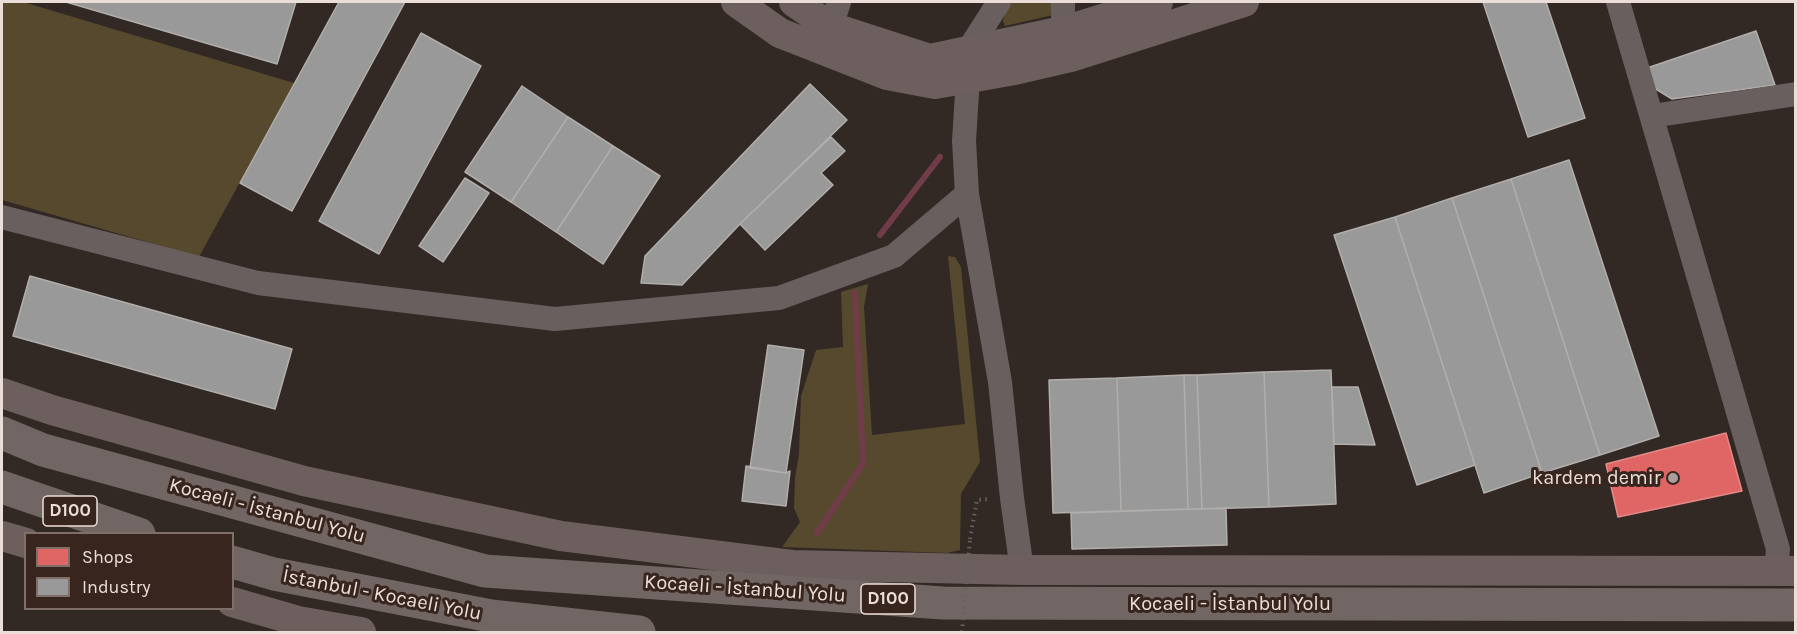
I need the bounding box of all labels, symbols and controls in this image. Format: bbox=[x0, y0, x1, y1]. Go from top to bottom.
place label: kardem demir bbox=[1532, 466, 1661, 490]
marker: kardem demir bbox=[1666, 471, 1680, 485]
street label: Kocaeli - İstanbul Yolu bbox=[166, 473, 368, 549]
road number: D100 bbox=[43, 496, 97, 526]
legend bbox=[24, 532, 234, 610]
text: Shops bbox=[82, 546, 134, 568]
street label: İstanbul - Kocaeli Yolu bbox=[281, 564, 483, 626]
street label: Kocaeli - İstanbul Yolu bbox=[643, 570, 847, 608]
text: Industry bbox=[82, 576, 151, 598]
road number: D100 bbox=[861, 584, 915, 614]
street label: Kocaeli - İstanbul Yolu bbox=[1129, 592, 1331, 616]

